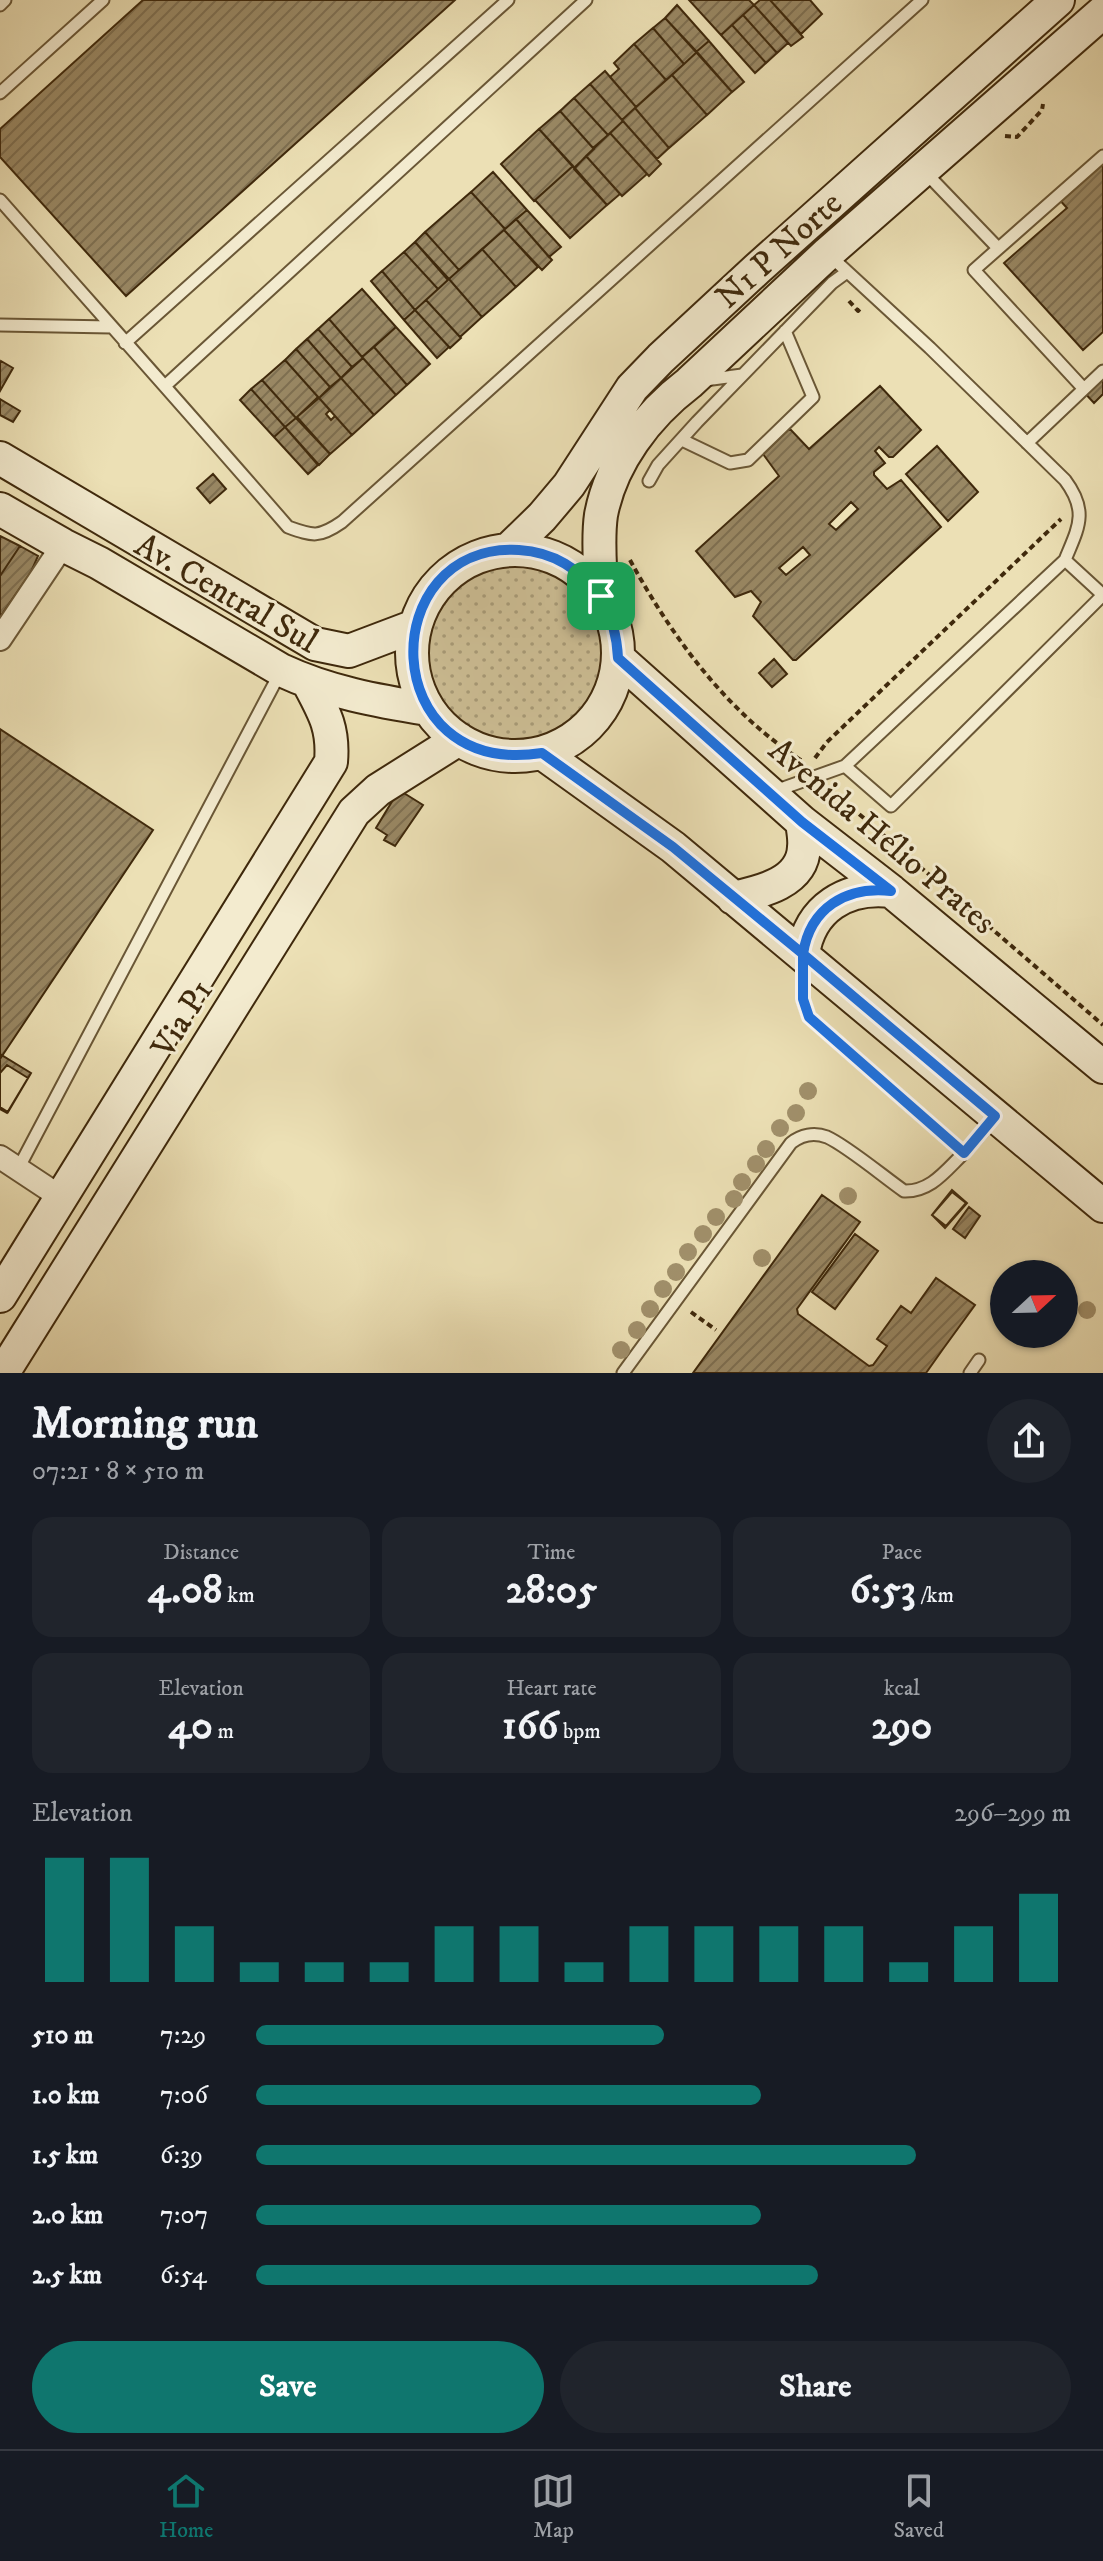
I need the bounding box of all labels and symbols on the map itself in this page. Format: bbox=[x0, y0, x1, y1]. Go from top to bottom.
street label: N1 P Norte bbox=[707, 183, 851, 318]
street label: Av. Central Sul bbox=[127, 524, 326, 663]
pin bbox=[567, 562, 635, 630]
street label: Avenida Hélio Prates bbox=[760, 729, 1004, 944]
street label: Via P1 bbox=[142, 972, 223, 1067]
north arrow bbox=[990, 1260, 1078, 1348]

